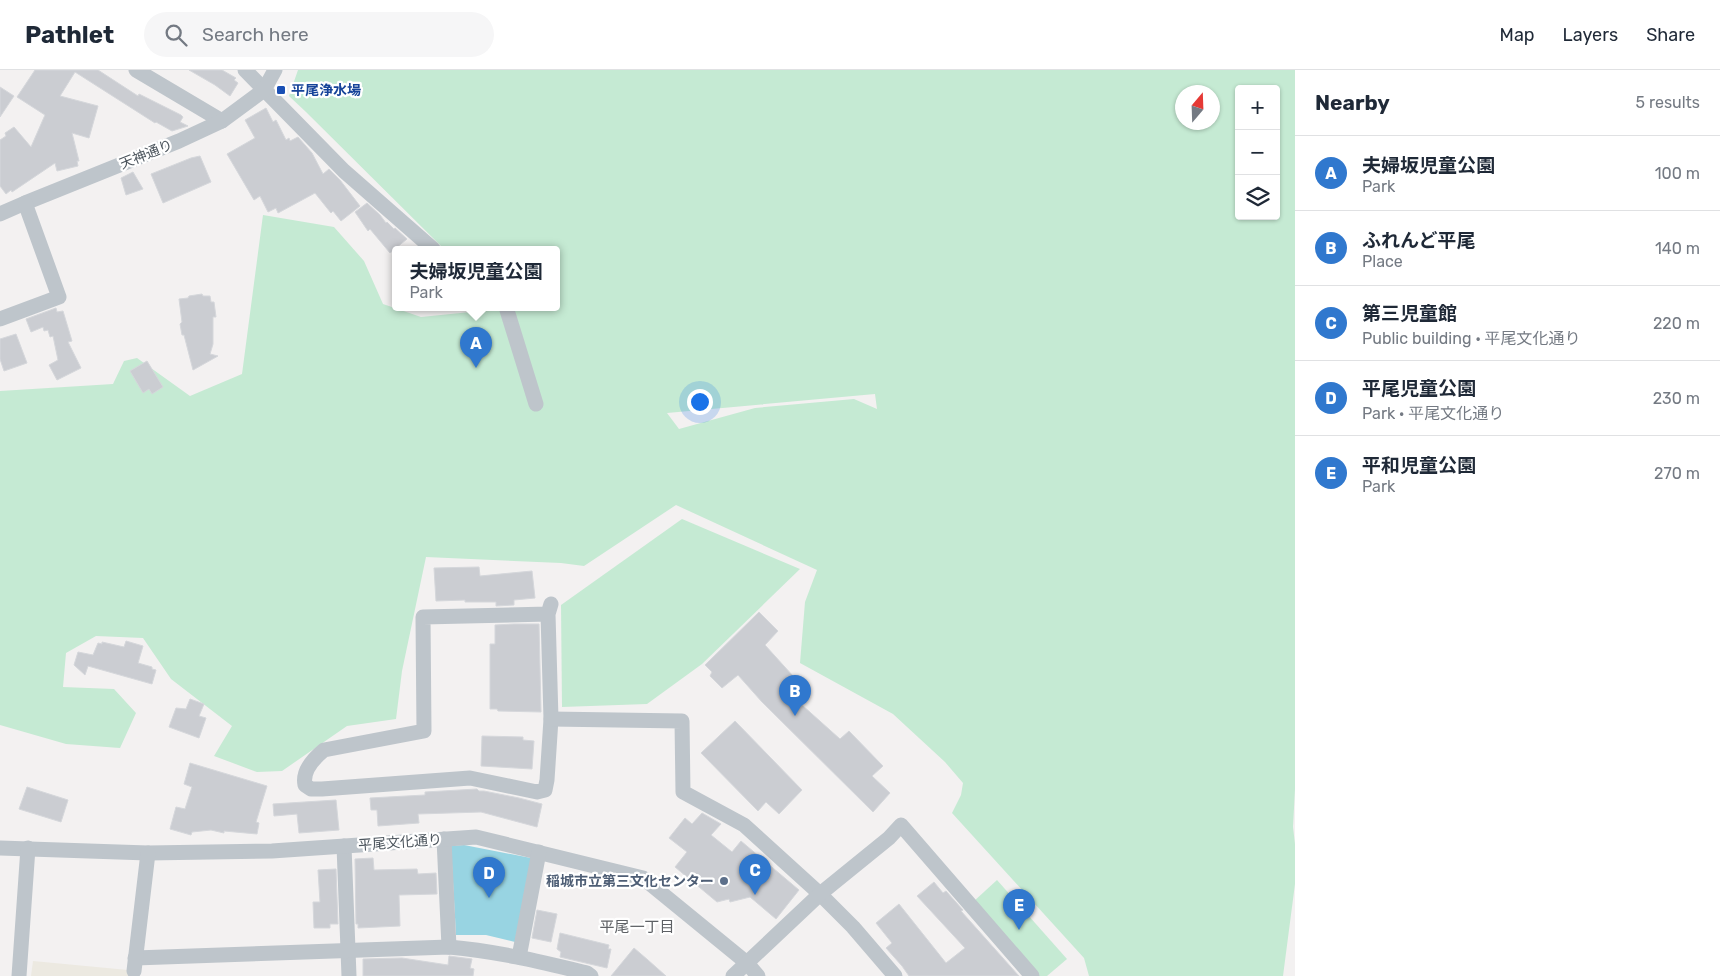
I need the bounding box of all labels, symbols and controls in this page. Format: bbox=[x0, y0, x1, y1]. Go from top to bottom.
search box bbox=[144, 12, 494, 57]
text: Pathlet bbox=[25, 21, 114, 49]
icon: search bbox=[162, 21, 190, 49]
text: Search here bbox=[202, 23, 309, 46]
text: Map bbox=[1500, 24, 1535, 46]
text: Layers bbox=[1563, 24, 1618, 46]
text: Share bbox=[1646, 24, 1695, 46]
place label: 平尾浄水場 bbox=[291, 82, 361, 99]
marker: 平尾浄水場 bbox=[275, 84, 287, 96]
north arrow bbox=[1175, 85, 1220, 130]
map controls bbox=[1235, 85, 1280, 220]
button: + bbox=[1235, 85, 1280, 130]
text: Nearby bbox=[1315, 90, 1390, 115]
text: 5 results bbox=[1636, 93, 1700, 112]
button: − bbox=[1235, 130, 1280, 175]
street label: 天神通り bbox=[117, 136, 175, 173]
text: 夫婦坂児童公園 bbox=[1362, 154, 1495, 177]
text: A bbox=[1325, 164, 1337, 183]
text: 100 m bbox=[1655, 164, 1700, 183]
button: layers bbox=[1235, 175, 1280, 220]
text: Park bbox=[1362, 177, 1395, 196]
text: ふれんど平尾 bbox=[1362, 229, 1475, 252]
text: B bbox=[1325, 239, 1337, 258]
text: 140 m bbox=[1655, 239, 1700, 258]
popup bbox=[392, 246, 560, 311]
text: Place bbox=[1362, 252, 1403, 271]
text: 夫婦坂児童公園 bbox=[409, 260, 543, 283]
text: Park bbox=[409, 283, 443, 302]
text: 第三児童館 bbox=[1362, 302, 1457, 325]
text: C bbox=[1325, 314, 1337, 333]
text: 220 m bbox=[1653, 314, 1700, 333]
pin: A bbox=[460, 327, 492, 368]
text: Public building · 平尾文化通り bbox=[1362, 329, 1581, 348]
text: 平尾児童公園 bbox=[1362, 377, 1476, 400]
your location bbox=[687, 389, 713, 415]
text: D bbox=[1325, 389, 1337, 408]
text: 230 m bbox=[1653, 389, 1700, 408]
text: Park · 平尾文化通り bbox=[1362, 404, 1504, 423]
text: 平和児童公園 bbox=[1362, 454, 1476, 477]
text: E bbox=[1326, 464, 1336, 483]
text: 270 m bbox=[1654, 464, 1700, 483]
text: Park bbox=[1362, 477, 1395, 496]
pin: B bbox=[779, 675, 811, 716]
street label: 平尾文化通り bbox=[358, 831, 443, 854]
pin: C bbox=[739, 854, 771, 895]
pin: D bbox=[473, 857, 505, 898]
place label: 稲城市立第三文化センター bbox=[546, 873, 714, 890]
marker: 稲城市立第三文化センター bbox=[718, 875, 730, 887]
pin: E bbox=[1003, 889, 1035, 930]
district label: 平尾一丁目 bbox=[599, 918, 675, 936]

